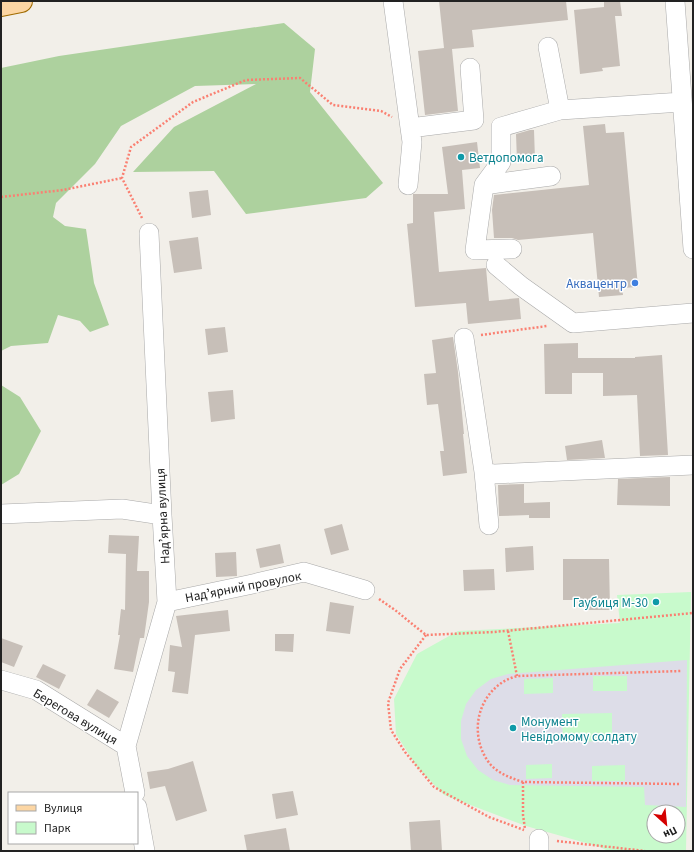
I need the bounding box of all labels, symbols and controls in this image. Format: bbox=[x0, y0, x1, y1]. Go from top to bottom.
place label: Ветдопомога bbox=[469, 149, 544, 167]
marker: Ветдопомога bbox=[456, 152, 466, 162]
place label: Аквацентр bbox=[566, 275, 627, 293]
marker: Аквацентр bbox=[630, 278, 640, 288]
street label: Надʼярна вулиця bbox=[151, 467, 175, 564]
street label: Надʼярний провулок bbox=[184, 567, 303, 607]
place label: Гаубиця М-30 bbox=[573, 594, 648, 612]
marker: Гаубиця М-30 bbox=[651, 597, 661, 607]
street label: Берегова вулиця bbox=[30, 684, 121, 749]
place label: Монумент Невідомому солдату bbox=[521, 713, 637, 746]
marker: Монумент Невідомому солдату bbox=[508, 723, 518, 733]
legend bbox=[8, 792, 138, 844]
text: Вулиця bbox=[44, 800, 82, 817]
north arrow bbox=[646, 804, 686, 844]
text: Парк bbox=[44, 820, 70, 837]
text: Пн bbox=[661, 823, 680, 842]

